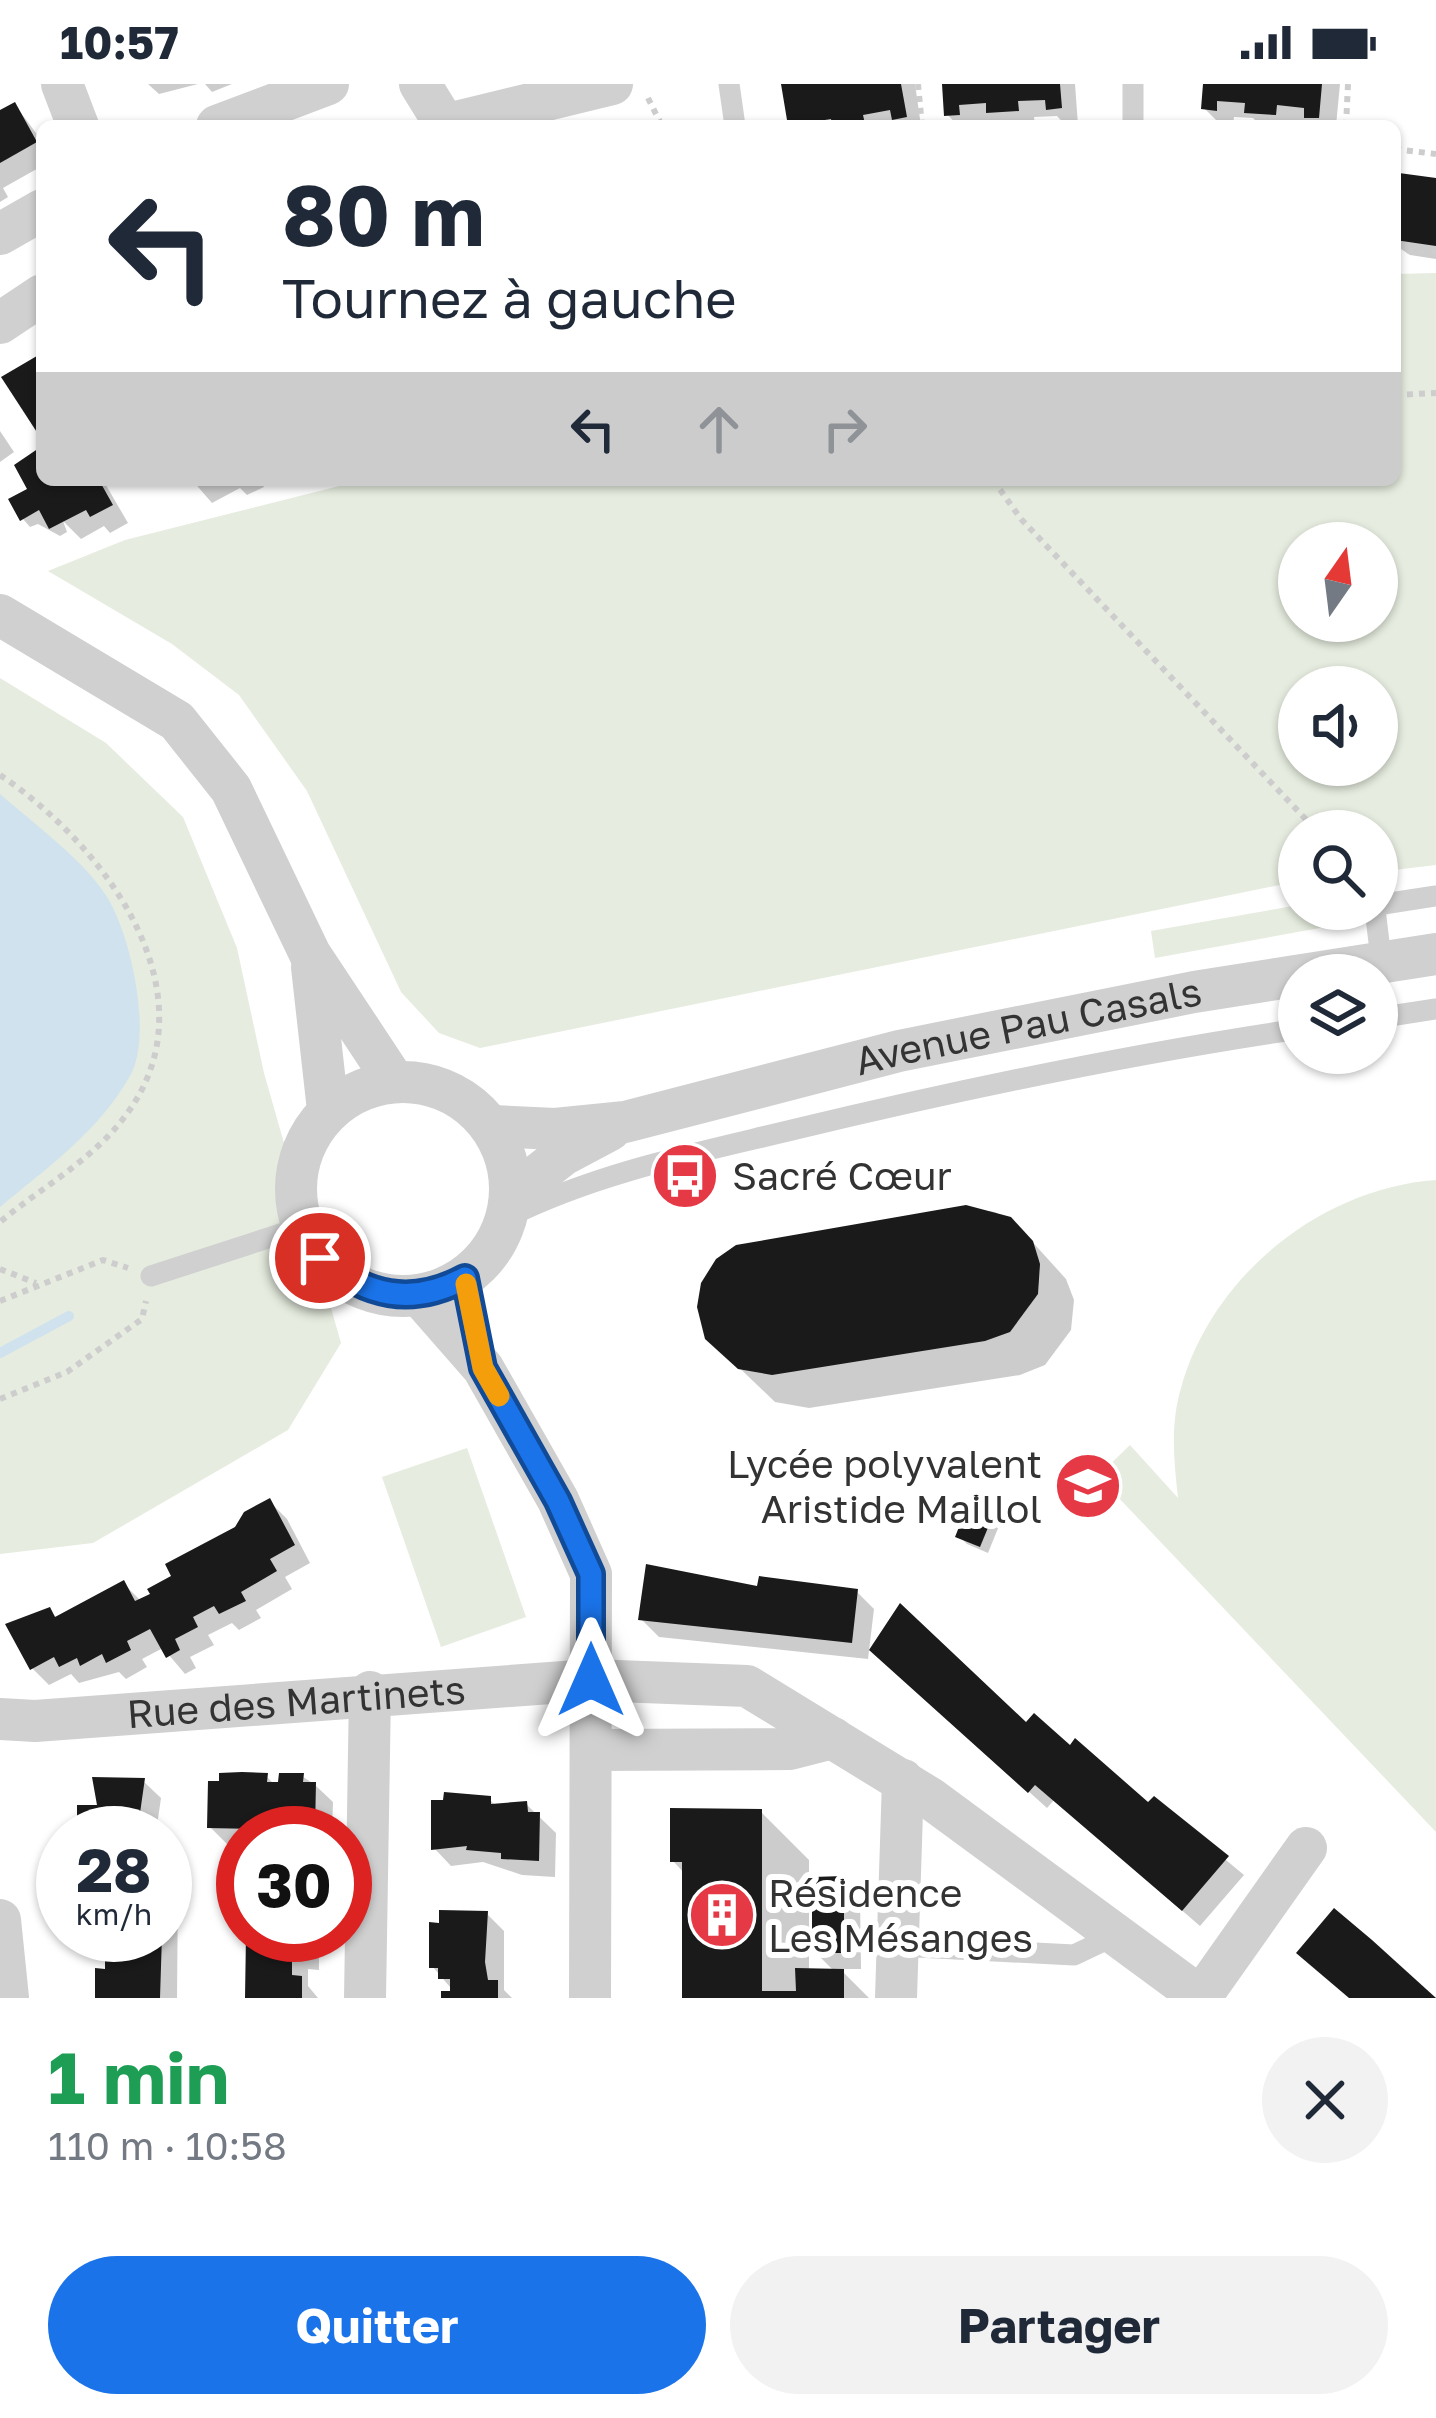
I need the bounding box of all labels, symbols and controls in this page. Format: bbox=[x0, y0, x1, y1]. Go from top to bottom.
text: 10:57 bbox=[60, 15, 179, 69]
text: 80 m bbox=[282, 164, 485, 264]
icon: left bbox=[84, 168, 240, 324]
text: Tournez à gauche bbox=[282, 265, 737, 330]
icon: left bbox=[560, 396, 626, 462]
icon: ahead bbox=[686, 396, 752, 462]
icon: right bbox=[812, 396, 878, 462]
north arrow bbox=[1278, 522, 1398, 642]
map controls bbox=[1278, 522, 1398, 1074]
button: sound bbox=[1278, 666, 1398, 786]
button: search bbox=[1278, 810, 1398, 930]
button: layers bbox=[1278, 954, 1398, 1074]
street label: Avenue Pau Casals bbox=[850, 967, 1205, 1084]
bus stop icon: Sacré Cœur bbox=[650, 1141, 720, 1211]
place label: Sacré Cœur bbox=[732, 1152, 952, 1199]
pin bbox=[269, 1207, 371, 1309]
icon: arrive bbox=[287, 1225, 353, 1291]
place label: Lycée polyvalent Aristide Maillol bbox=[727, 1440, 1042, 1532]
school or university icon: Lycée polyvalent Aristide Maillol bbox=[1053, 1451, 1123, 1521]
position arrow bbox=[528, 1617, 654, 1743]
street label: Rue des Martinets bbox=[125, 1665, 467, 1737]
speed limit sign: 30 bbox=[216, 1806, 372, 1962]
text: 28 bbox=[76, 1833, 151, 1905]
place label: Résidence Les Mésanges bbox=[768, 1869, 1033, 1961]
building icon: Résidence Les Mésanges bbox=[687, 1880, 757, 1950]
text: km/h bbox=[76, 1896, 152, 1932]
text: 1 min bbox=[48, 2033, 229, 2120]
button: close bbox=[1262, 2037, 1388, 2163]
text: 110 m · 10:58 bbox=[48, 2122, 287, 2169]
button: Quitter bbox=[48, 2256, 706, 2394]
button: Partager bbox=[730, 2256, 1388, 2394]

